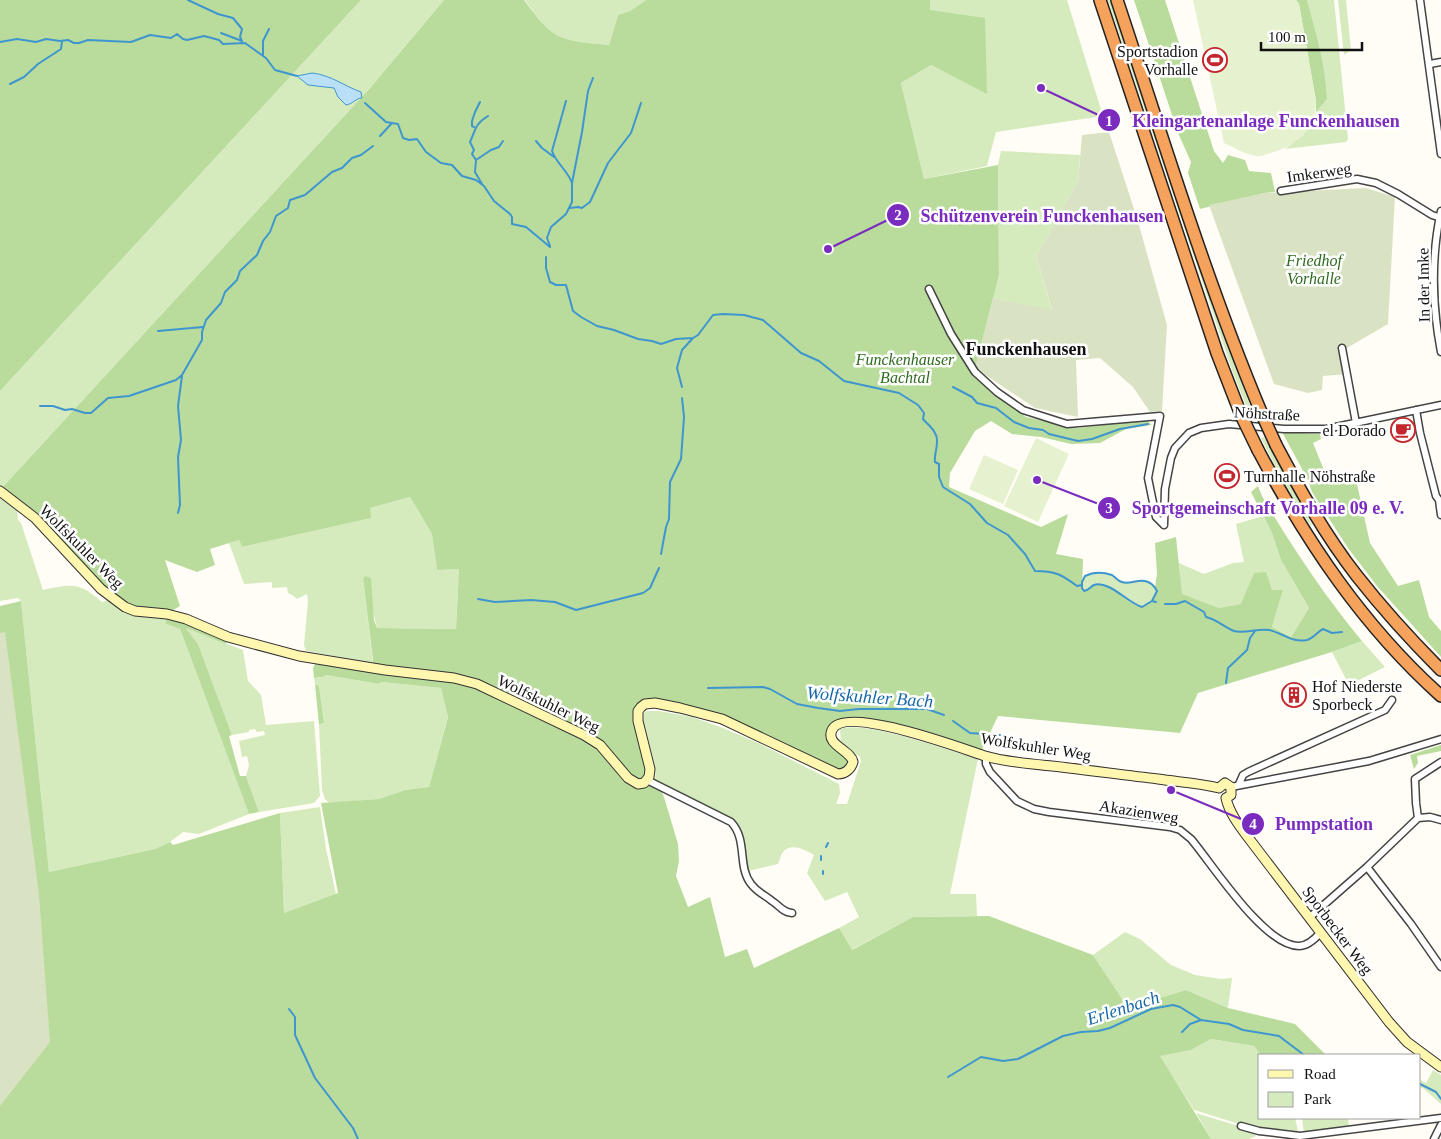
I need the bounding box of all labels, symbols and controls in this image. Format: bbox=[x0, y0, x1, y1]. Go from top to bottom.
scale bar bbox=[1261, 20, 1362, 52]
text: 100 m bbox=[1268, 29, 1306, 45]
place label: Sportstadion Vorhalle bbox=[1117, 43, 1198, 78]
sports icon: Sportstadion Vorhalle bbox=[1202, 47, 1228, 73]
callout: Kleingartenanlage Funckenhausen bbox=[1097, 104, 1409, 137]
text: Kleingartenanlage Funckenhausen bbox=[1132, 111, 1400, 131]
text: 1 bbox=[1105, 113, 1113, 129]
street label: Imkerweg bbox=[1286, 160, 1353, 186]
callout: Schützenverein Funckenhausen bbox=[885, 199, 1173, 232]
text: Schützenverein Funckenhausen bbox=[920, 206, 1164, 226]
text: 2 bbox=[894, 207, 902, 223]
street label: In der Imke bbox=[1414, 248, 1433, 322]
park label: Friedhof Vorhalle bbox=[1285, 252, 1345, 287]
district label: Funckenhausen bbox=[965, 339, 1087, 359]
park label: Funckenhauser Bachtal bbox=[855, 351, 955, 386]
street label: Nöhstraße bbox=[1234, 403, 1300, 424]
cafe icon: el Dorado bbox=[1390, 417, 1416, 443]
place label: el Dorado bbox=[1322, 422, 1386, 439]
sports icon: Turnhalle Nöhstraße bbox=[1214, 463, 1240, 489]
place label: Turnhalle Nöhstraße bbox=[1244, 468, 1375, 485]
callout: Sportgemeinschaft Vorhalle 09 e. V. bbox=[1097, 491, 1415, 524]
text: Sportgemeinschaft Vorhalle 09 e. V. bbox=[1132, 498, 1404, 518]
text: 3 bbox=[1105, 500, 1113, 516]
street label: Wolfskuhler Weg bbox=[36, 501, 127, 592]
street label: Wolfskuhler Weg bbox=[495, 671, 603, 736]
place label: Hof Niederste Sporbeck bbox=[1312, 678, 1402, 714]
building icon: Hof Niederste Sporbeck bbox=[1281, 682, 1307, 708]
water label: Wolfskuhler Bach bbox=[806, 683, 934, 711]
street label: Wolfskuhler Weg bbox=[979, 729, 1092, 765]
street label: Akazienweg bbox=[1098, 797, 1180, 827]
callout: Pumpstation bbox=[1240, 807, 1383, 840]
text: Pumpstation bbox=[1275, 814, 1373, 834]
text: 4 bbox=[1249, 816, 1257, 832]
street label: Sporbecker Weg bbox=[1298, 883, 1376, 978]
water label: Erlenbach bbox=[1083, 987, 1162, 1029]
legend bbox=[1258, 1054, 1421, 1119]
text: Road bbox=[1304, 1066, 1336, 1082]
text: Park bbox=[1304, 1091, 1332, 1107]

